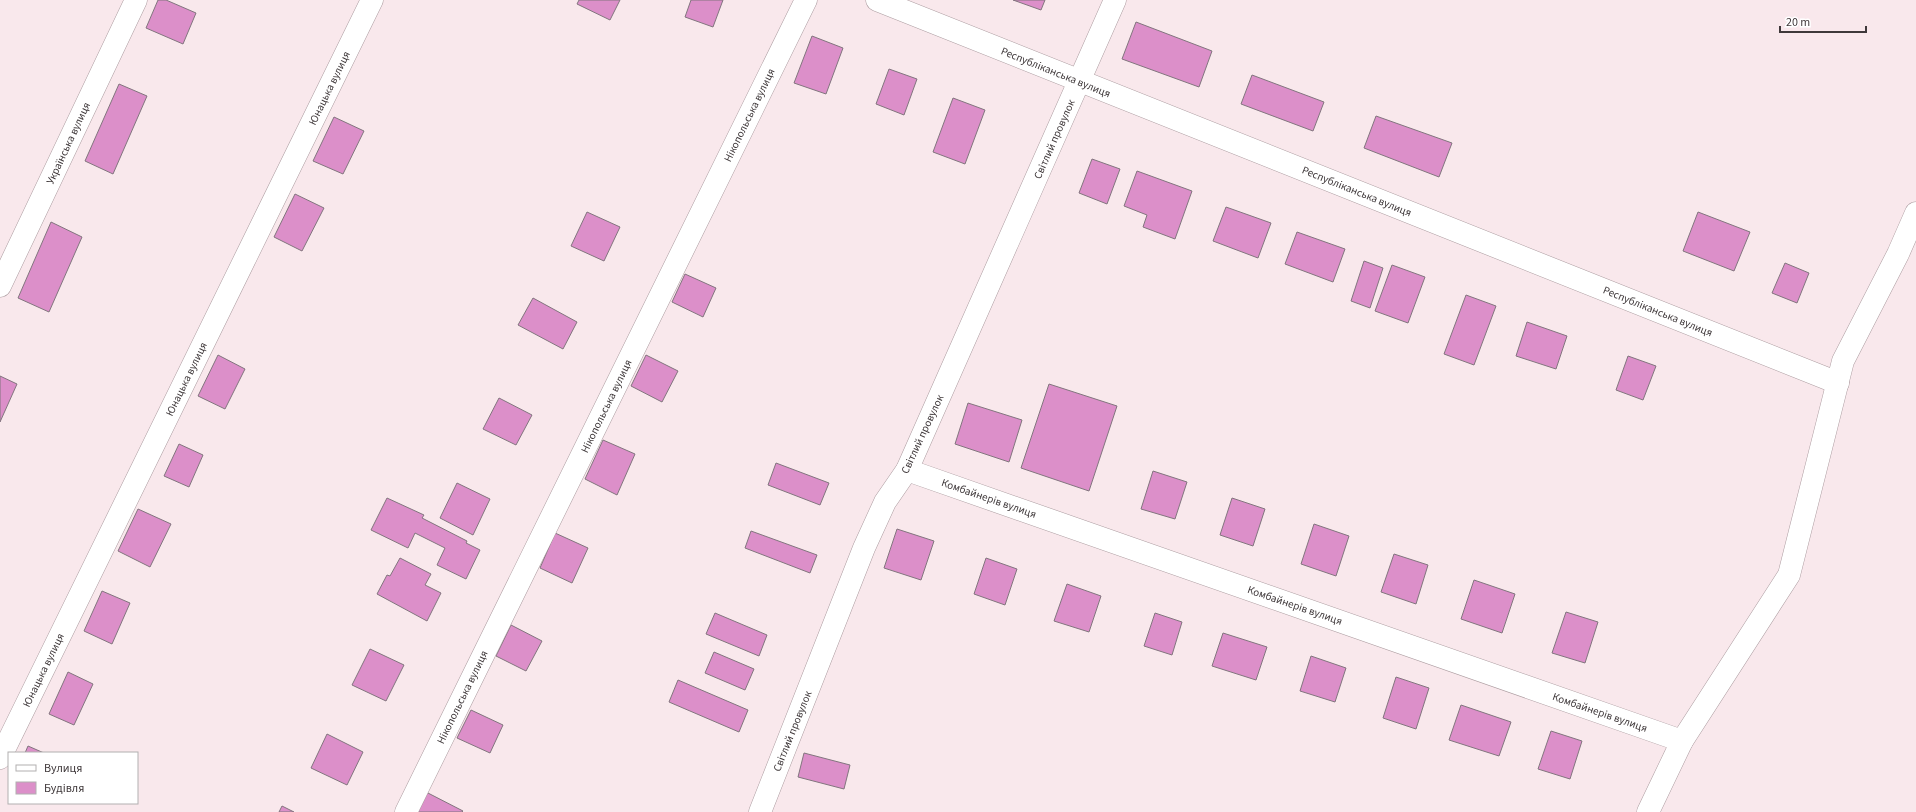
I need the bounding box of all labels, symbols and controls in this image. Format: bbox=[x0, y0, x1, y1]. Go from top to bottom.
scale bar bbox=[1780, 8, 1866, 34]
text: 20 m bbox=[1786, 14, 1810, 31]
street label: Республіканська вулиця bbox=[999, 44, 1113, 101]
street label: Юнацька вулиця bbox=[305, 49, 354, 128]
street label: Нікопольська вулиця bbox=[720, 66, 779, 164]
street label: Світлий провулок bbox=[1030, 97, 1079, 181]
street label: Українська вулиця bbox=[43, 100, 94, 187]
street label: Республіканська вулиця bbox=[1300, 163, 1414, 220]
street label: Республіканська вулиця bbox=[1601, 283, 1715, 340]
street label: Юнацька вулиця bbox=[162, 340, 211, 419]
street label: Нікопольська вулиця bbox=[577, 357, 636, 455]
street label: Світлий провулок bbox=[898, 392, 948, 476]
street label: Комбайнерів вулиця bbox=[939, 475, 1038, 522]
street label: Комбайнерів вулиця bbox=[1245, 582, 1344, 629]
street label: Юнацька вулиця bbox=[19, 631, 68, 710]
street label: Нікопольська вулиця bbox=[433, 648, 492, 746]
street label: Світлий провулок bbox=[769, 688, 816, 774]
street label: Комбайнерів вулиця bbox=[1550, 689, 1649, 736]
legend bbox=[8, 752, 138, 804]
text: Вулиця bbox=[44, 760, 82, 777]
text: Будівля bbox=[44, 780, 84, 797]

